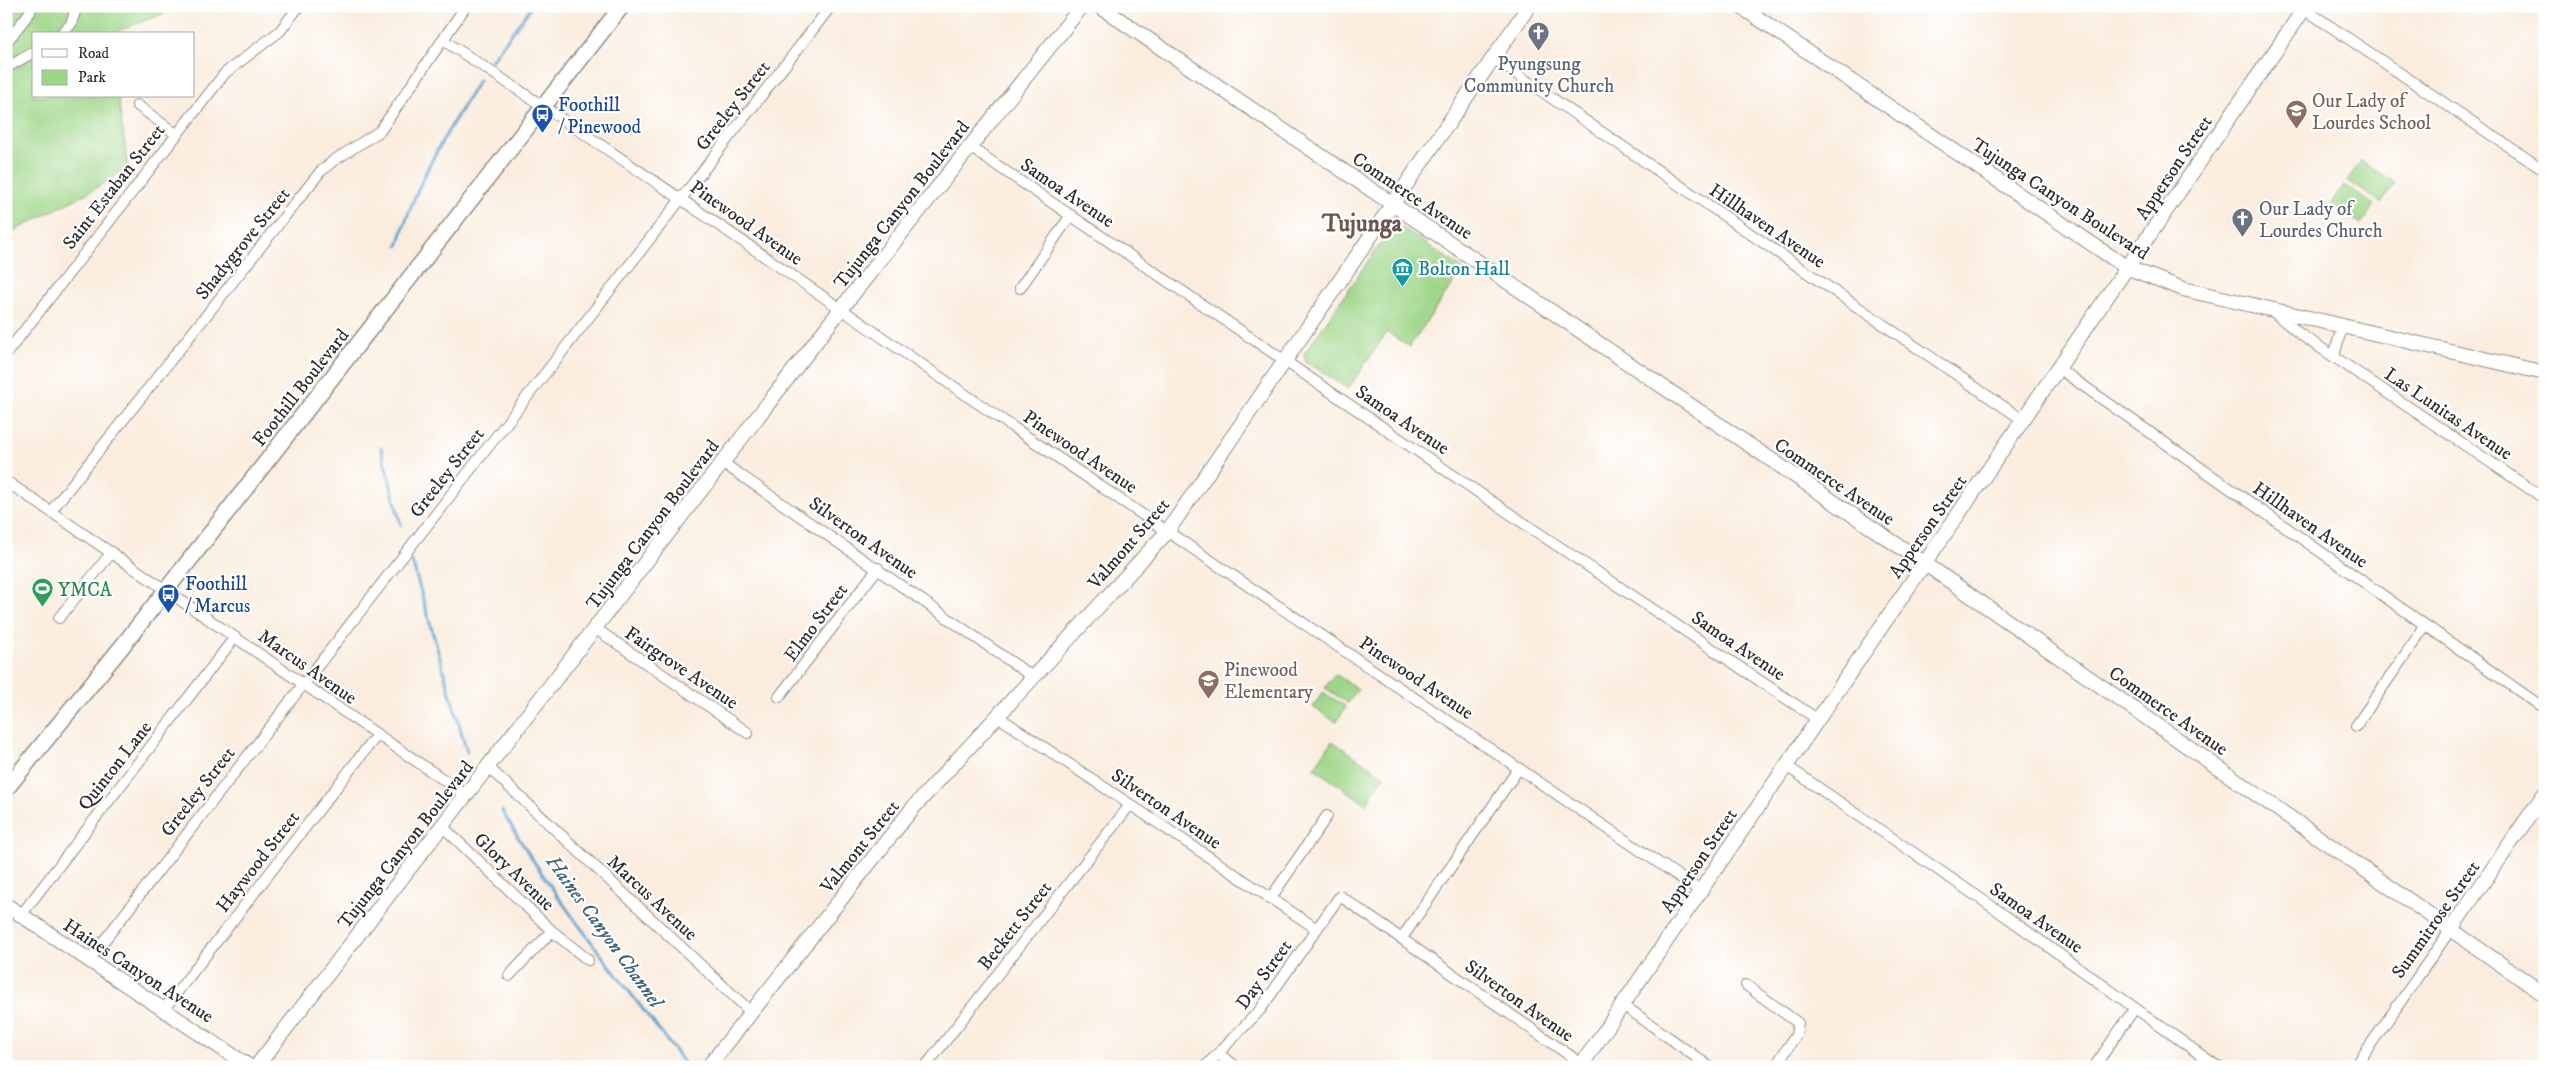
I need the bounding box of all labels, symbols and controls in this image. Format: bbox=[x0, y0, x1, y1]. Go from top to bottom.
church icon: Pyungsung Community Church bbox=[1527, 20, 1551, 51]
legend bbox=[32, 32, 195, 98]
text: Road bbox=[78, 44, 110, 63]
place label: Pyungsung Community Church bbox=[1464, 53, 1614, 98]
street label: Greeley Street bbox=[691, 56, 775, 155]
text: Park bbox=[78, 68, 107, 87]
place label: Our Lady of Lourdes School bbox=[2312, 90, 2431, 135]
place label: Foothill / Pinewood bbox=[558, 94, 641, 139]
school or university icon: Our Lady of Lourdes School bbox=[2284, 99, 2308, 130]
bus stop icon: Foothill / Pinewood bbox=[530, 103, 554, 134]
street label: Apperson Street bbox=[2131, 111, 2218, 224]
street label: Tujunga Canyon Boulevard bbox=[829, 116, 975, 293]
street label: Saint Estaban Street bbox=[58, 120, 170, 254]
street label: Tujunga Canyon Boulevard bbox=[1967, 133, 2154, 265]
street label: Commerce Avenue bbox=[1348, 148, 1477, 245]
street label: Samoa Avenue bbox=[1016, 153, 1119, 233]
street label: Pinewood Avenue bbox=[685, 176, 807, 271]
street label: Hillhaven Avenue bbox=[1705, 179, 1830, 274]
street label: Shadygrove Street bbox=[191, 183, 295, 304]
place label: Our Lady of Lourdes Church bbox=[2259, 198, 2383, 243]
church icon: Our Lady of Lourdes Church bbox=[2231, 207, 2255, 238]
district label: Tujunga bbox=[1321, 209, 1403, 239]
museum icon: Bolton Hall bbox=[1390, 256, 1414, 287]
place label: Bolton Hall bbox=[1418, 258, 1510, 281]
street label: Foothill Boulevard bbox=[248, 324, 355, 451]
street label: Las Lunitas Avenue bbox=[2380, 363, 2517, 466]
street label: Samoa Avenue bbox=[1351, 380, 1454, 460]
street label: Pinewood Avenue bbox=[1019, 406, 1142, 499]
street label: Greeley Street bbox=[405, 423, 489, 522]
street label: Commerce Avenue bbox=[1770, 434, 1899, 531]
street label: Tujunga Canyon Boulevard bbox=[582, 435, 725, 614]
street label: Apperson Street bbox=[1884, 471, 1972, 583]
street label: Hillhaven Avenue bbox=[2248, 477, 2372, 573]
street label: Silverton Avenue bbox=[804, 492, 922, 584]
street label: Valmont Street bbox=[1083, 494, 1175, 595]
place label: Foothill / Marcus bbox=[185, 573, 250, 618]
sports icon: YMCA bbox=[30, 577, 54, 608]
place label: YMCA bbox=[58, 579, 113, 602]
street label: Elmo Street bbox=[779, 579, 853, 666]
bus stop icon: Foothill / Marcus bbox=[157, 582, 181, 613]
street label: Samoa Avenue bbox=[1687, 606, 1790, 686]
street label: Fairgrove Avenue bbox=[620, 622, 742, 715]
street label: Marcus Avenue bbox=[253, 625, 361, 710]
street label: Pinewood Avenue bbox=[1355, 632, 1478, 725]
place label: Pinewood Elementary bbox=[1224, 659, 1314, 704]
street label: Commerce Avenue bbox=[2104, 662, 2232, 761]
school or university icon: Pinewood Elementary bbox=[1196, 668, 1220, 699]
street label: Quinton Lane bbox=[73, 717, 157, 815]
street label: Greeley Street bbox=[156, 742, 240, 841]
street label: Tujunga Canyon Boulevard bbox=[333, 756, 479, 933]
street label: Silverton Avenue bbox=[1107, 764, 1226, 855]
street label: Valmont Street bbox=[815, 796, 905, 899]
street label: Apperson Street bbox=[1656, 804, 1743, 917]
street label: Haywood Street bbox=[212, 807, 305, 917]
street label: Glory Avenue bbox=[469, 828, 559, 916]
water label: Haines Canyon Channel bbox=[539, 850, 669, 1014]
street label: Marcus Avenue bbox=[602, 850, 702, 946]
street label: Summitrose Street bbox=[2387, 857, 2485, 983]
street label: Beckett Street bbox=[973, 877, 1057, 975]
street label: Samoa Avenue bbox=[1985, 878, 2087, 959]
street label: Haines Canyon Avenue bbox=[59, 914, 218, 1029]
street label: Day Street bbox=[1231, 936, 1297, 1014]
street label: Silverton Avenue bbox=[1460, 955, 1578, 1047]

